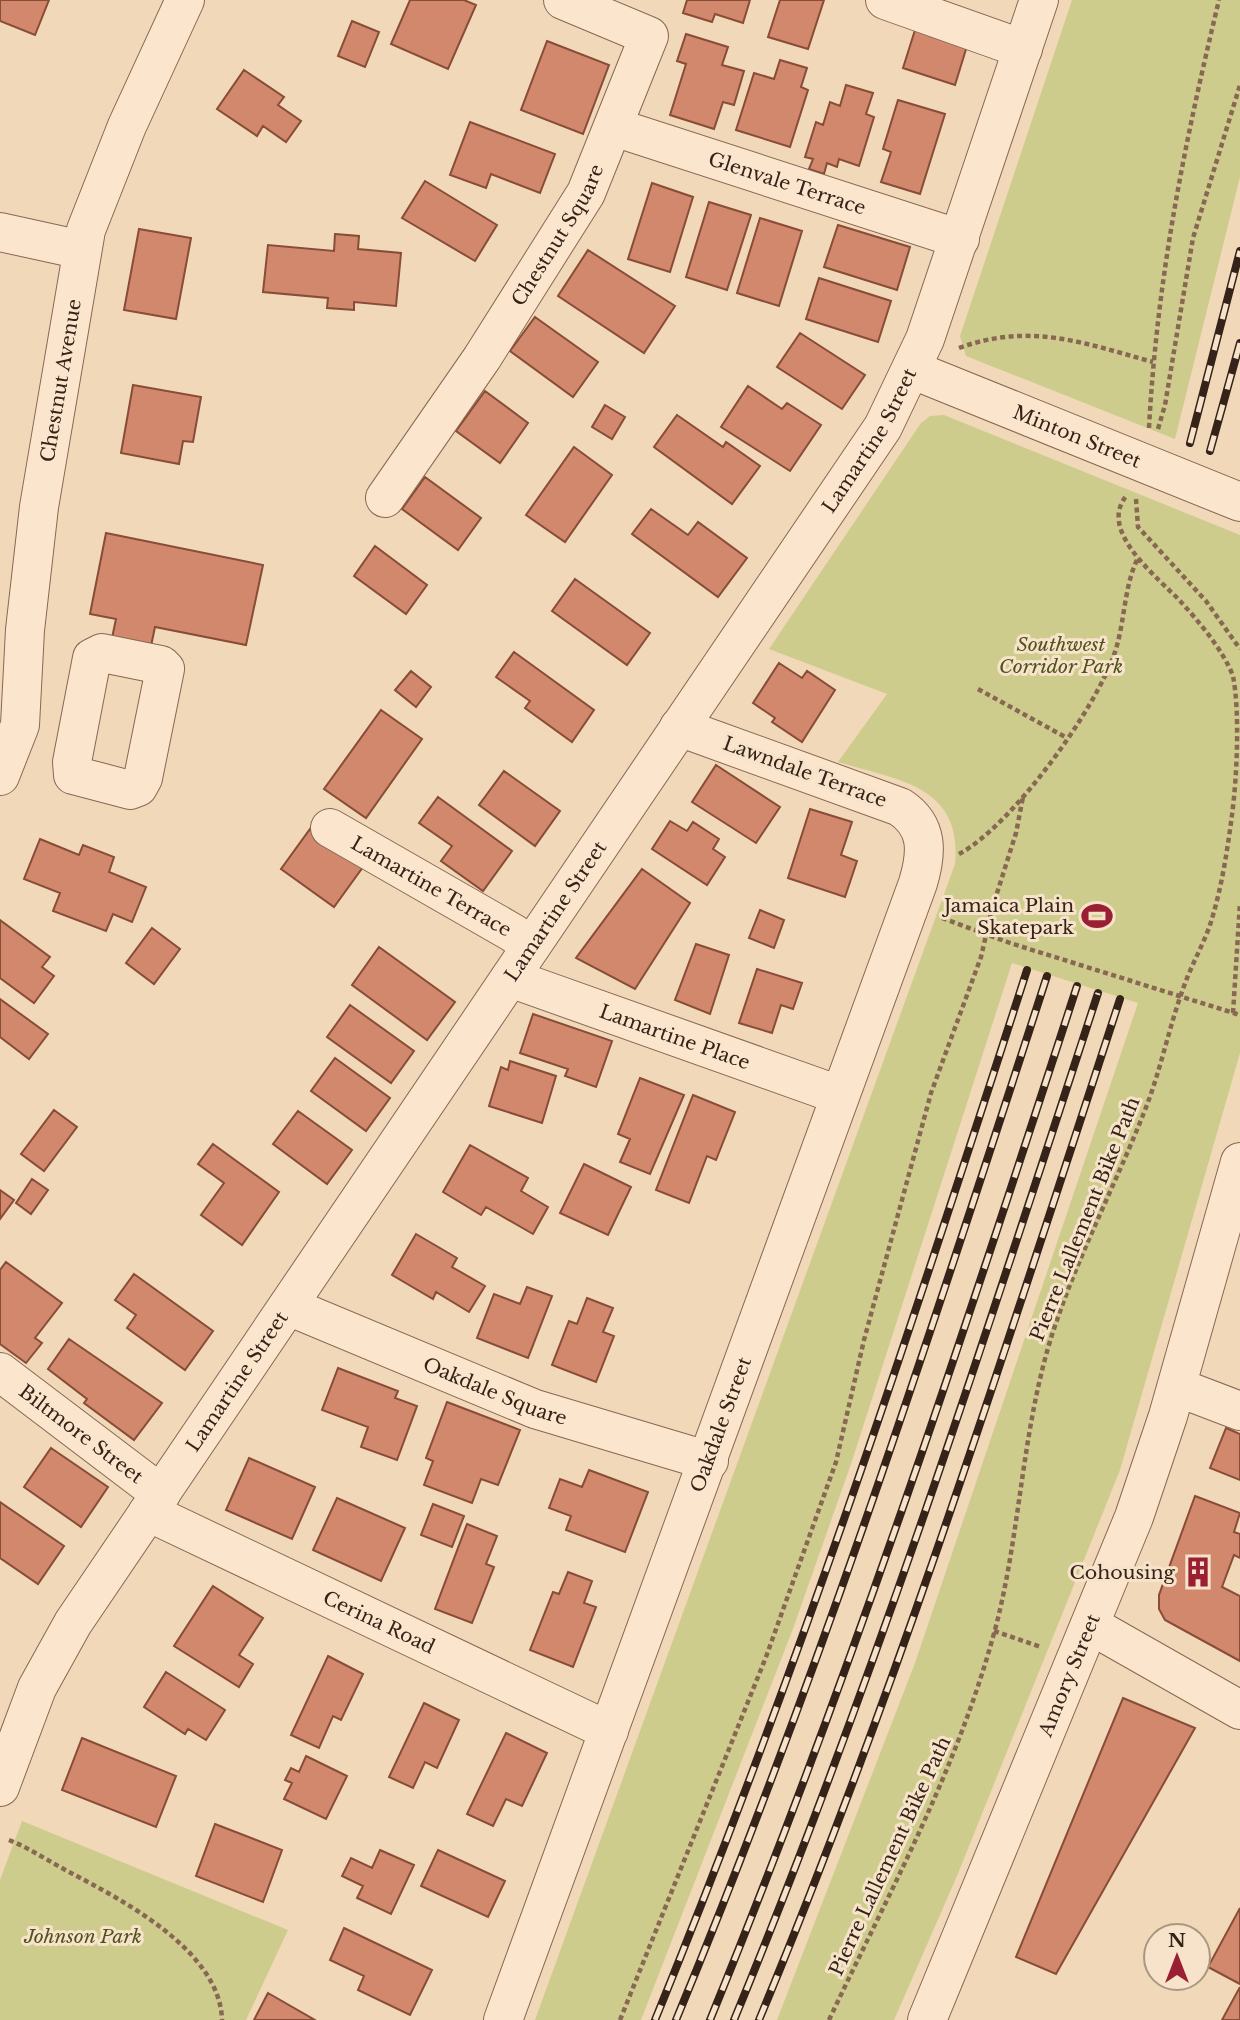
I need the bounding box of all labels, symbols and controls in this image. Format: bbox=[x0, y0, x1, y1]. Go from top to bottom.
street label: Glenvale Terrace bbox=[706, 147, 869, 219]
street label: Chestnut Square bbox=[506, 161, 608, 310]
street label: Chestnut Avenue bbox=[35, 297, 86, 464]
street label: Lamartine Street bbox=[817, 364, 921, 517]
street label: Minton Street bbox=[1010, 400, 1145, 473]
park label: Southwest Corridor Park bbox=[999, 633, 1123, 678]
street label: Lawndale Terrace bbox=[720, 732, 890, 812]
street label: Lamartine Terrace bbox=[347, 831, 516, 941]
street label: Lamartine Street bbox=[500, 836, 611, 986]
place label: Jamaica Plain Skatepark bbox=[941, 894, 1074, 939]
sports icon: Jamaica Plain Skatepark bbox=[1080, 899, 1114, 933]
street label: Lamartine Place bbox=[596, 999, 753, 1074]
street label: Pierre Lallement Bike Path bbox=[1025, 1094, 1145, 1344]
street label: Lamartine Street bbox=[181, 1306, 293, 1456]
street label: Oakdale Square bbox=[420, 1352, 570, 1429]
street label: Oakdale Street bbox=[685, 1353, 756, 1495]
street label: Biltmore Street bbox=[15, 1379, 149, 1488]
building icon: Cohousing bbox=[1181, 1555, 1215, 1589]
place label: Cohousing bbox=[1070, 1561, 1176, 1584]
street label: Cerina Road bbox=[320, 1585, 439, 1658]
street label: Amory Street bbox=[1033, 1609, 1105, 1741]
street label: Pierre Lallement Bike Path bbox=[824, 1733, 956, 1979]
north arrow bbox=[1142, 1922, 1212, 1992]
park label: Johnson Park bbox=[23, 1925, 142, 1948]
text: N bbox=[1168, 1929, 1186, 1952]

